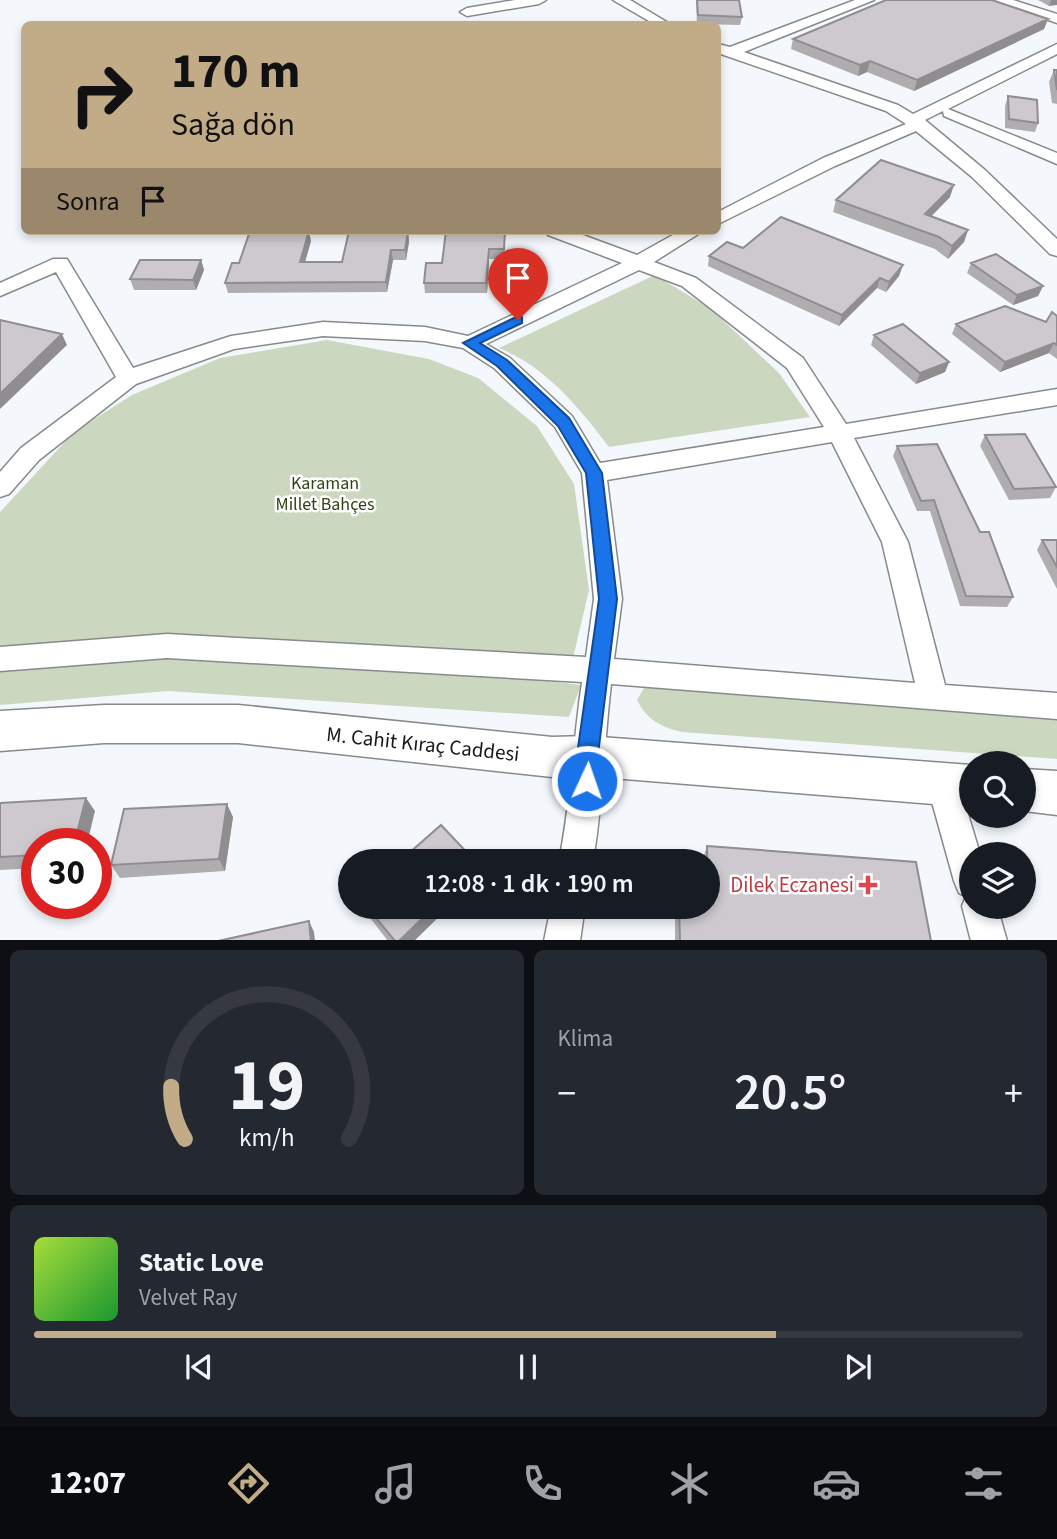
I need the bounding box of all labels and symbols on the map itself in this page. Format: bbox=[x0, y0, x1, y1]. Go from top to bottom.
pin bbox=[488, 248, 548, 320]
park label: Karaman Millet Bahçes bbox=[276, 471, 374, 517]
street label: M. Cahit Kıraç Caddesi bbox=[325, 719, 521, 769]
position arrow bbox=[550, 744, 624, 818]
speed limit sign: 30 bbox=[21, 828, 112, 919]
place label: Dilek Eczanesi bbox=[730, 870, 854, 900]
marker: Dilek Eczanesi bbox=[860, 877, 876, 893]

